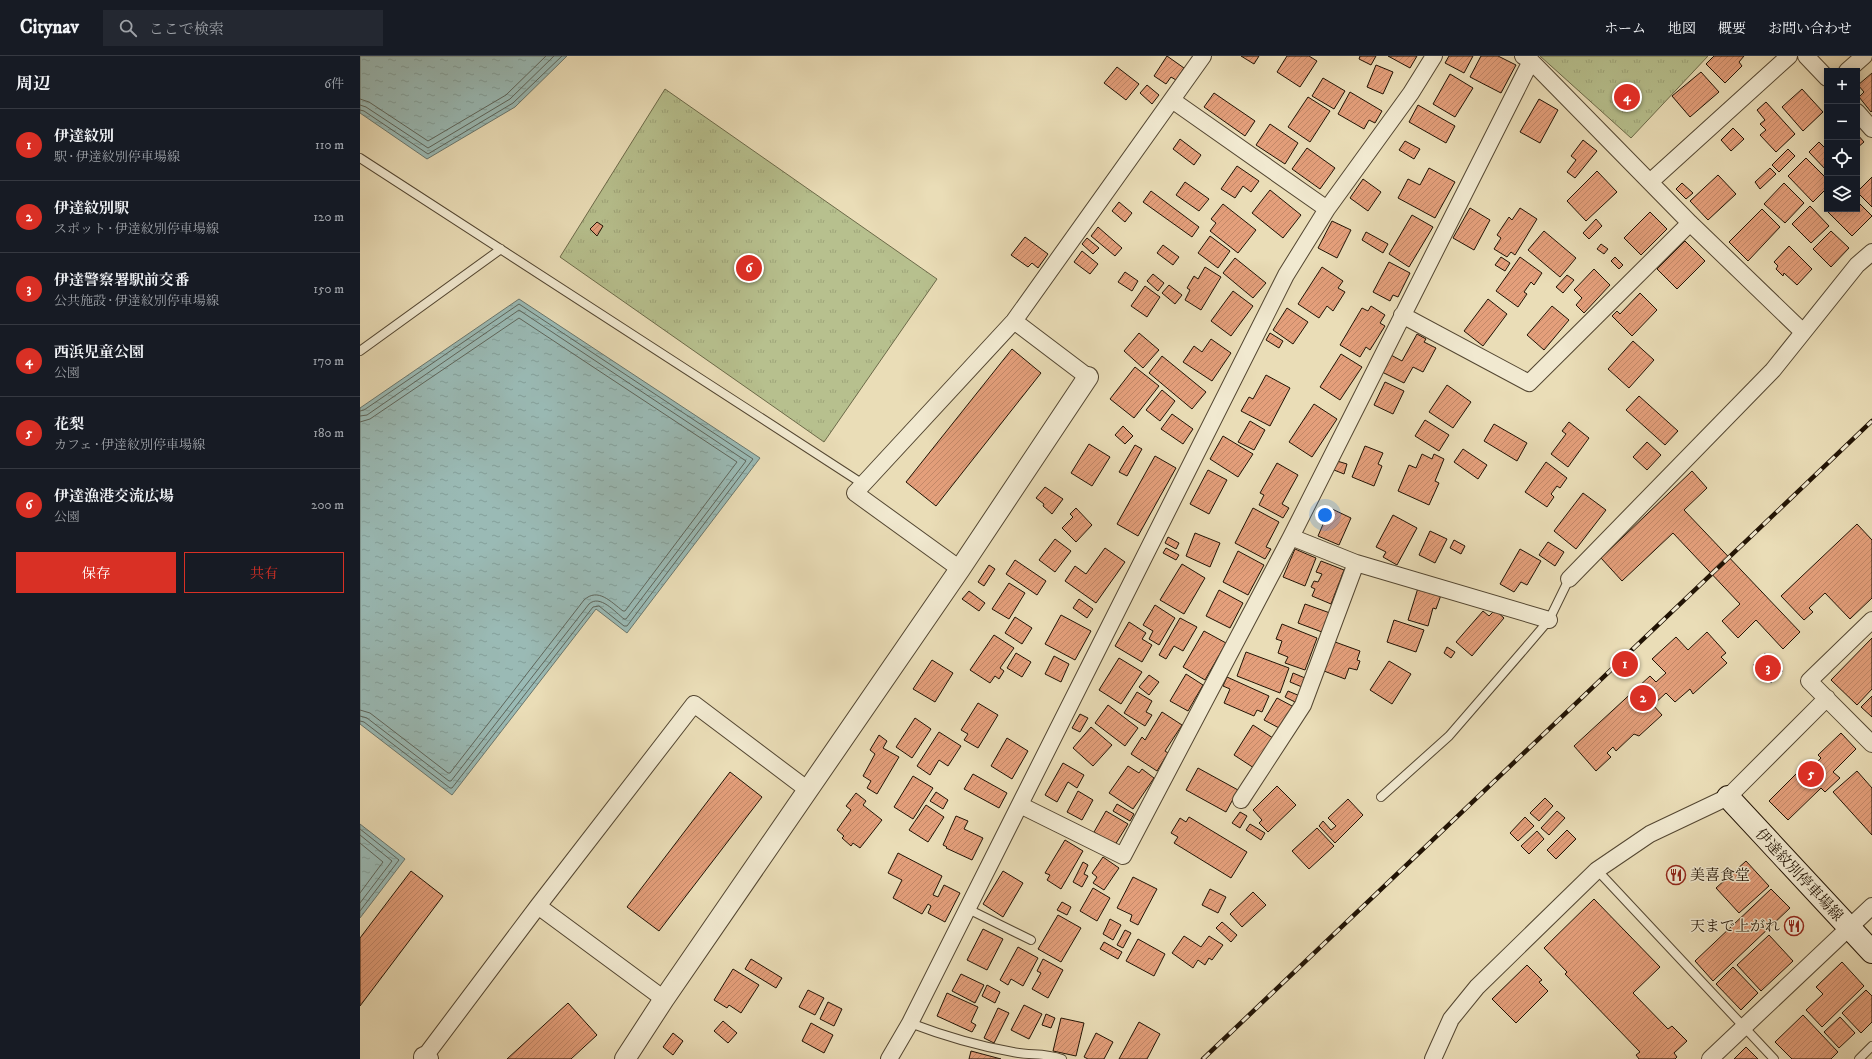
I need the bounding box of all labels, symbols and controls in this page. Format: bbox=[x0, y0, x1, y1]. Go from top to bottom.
search box bbox=[103, 10, 383, 46]
text: Citynav bbox=[20, 16, 79, 39]
icon: search bbox=[117, 17, 139, 39]
text: ここで検索 bbox=[149, 20, 224, 39]
text: ホーム bbox=[1604, 20, 1646, 38]
text: 地図 bbox=[1668, 20, 1696, 38]
text: 概要 bbox=[1718, 20, 1746, 38]
text: お問い合わせ bbox=[1768, 20, 1852, 38]
map controls bbox=[1824, 68, 1860, 212]
button: + bbox=[1824, 68, 1860, 104]
text: 周辺 bbox=[16, 73, 50, 95]
text: 6件 bbox=[324, 76, 344, 92]
pin: 4 bbox=[1614, 82, 1640, 112]
button: − bbox=[1824, 104, 1860, 140]
text: 伊達紋別 bbox=[54, 127, 114, 146]
text: 1 bbox=[27, 137, 31, 153]
text: 110 m bbox=[315, 137, 344, 153]
button: locate bbox=[1824, 140, 1860, 176]
text: 駅 · 伊達紋別停車場線 bbox=[54, 149, 180, 165]
button: layers bbox=[1824, 176, 1860, 212]
text: 伊達紋別駅 bbox=[54, 199, 129, 218]
text: 2 bbox=[26, 209, 32, 225]
text: 120 m bbox=[313, 209, 344, 225]
text: スポット · 伊達紋別停車場線 bbox=[54, 221, 219, 237]
pin: 6 bbox=[736, 253, 762, 283]
text: 伊達警察署駅前交番 bbox=[54, 271, 189, 290]
text: 3 bbox=[27, 281, 31, 297]
text: 150 m bbox=[313, 281, 344, 297]
text: 公共施設 · 伊達紋別停車場線 bbox=[54, 293, 219, 309]
text: 西浜児童公園 bbox=[54, 343, 144, 362]
text: 4 bbox=[25, 353, 33, 369]
text: 170 m bbox=[313, 353, 344, 369]
text: 公園 bbox=[54, 365, 80, 381]
text: 花梨 bbox=[54, 415, 84, 434]
text: 5 bbox=[26, 425, 32, 441]
text: 180 m bbox=[313, 425, 344, 441]
text: カフェ · 伊達紋別停車場線 bbox=[54, 437, 205, 453]
text: 伊達漁港交流広場 bbox=[54, 487, 174, 506]
text: 6 bbox=[26, 497, 32, 513]
text: 200 m bbox=[311, 497, 344, 513]
your location bbox=[1315, 505, 1335, 525]
text: 公園 bbox=[54, 509, 80, 525]
button: 保存 bbox=[16, 552, 176, 593]
button: 共有 bbox=[184, 552, 344, 593]
pin: 1 bbox=[1612, 649, 1638, 679]
pin: 3 bbox=[1755, 653, 1781, 683]
pin: 2 bbox=[1630, 683, 1656, 713]
pin: 5 bbox=[1798, 759, 1824, 789]
street label: 伊達紋別停車場線 bbox=[1751, 825, 1847, 925]
restaurant icon: 美喜食堂 bbox=[1665, 864, 1687, 886]
place label: 美喜食堂 bbox=[1690, 866, 1750, 885]
restaurant icon: 天まで上がれ bbox=[1783, 915, 1805, 937]
place label: 天まで上がれ bbox=[1690, 917, 1780, 936]

